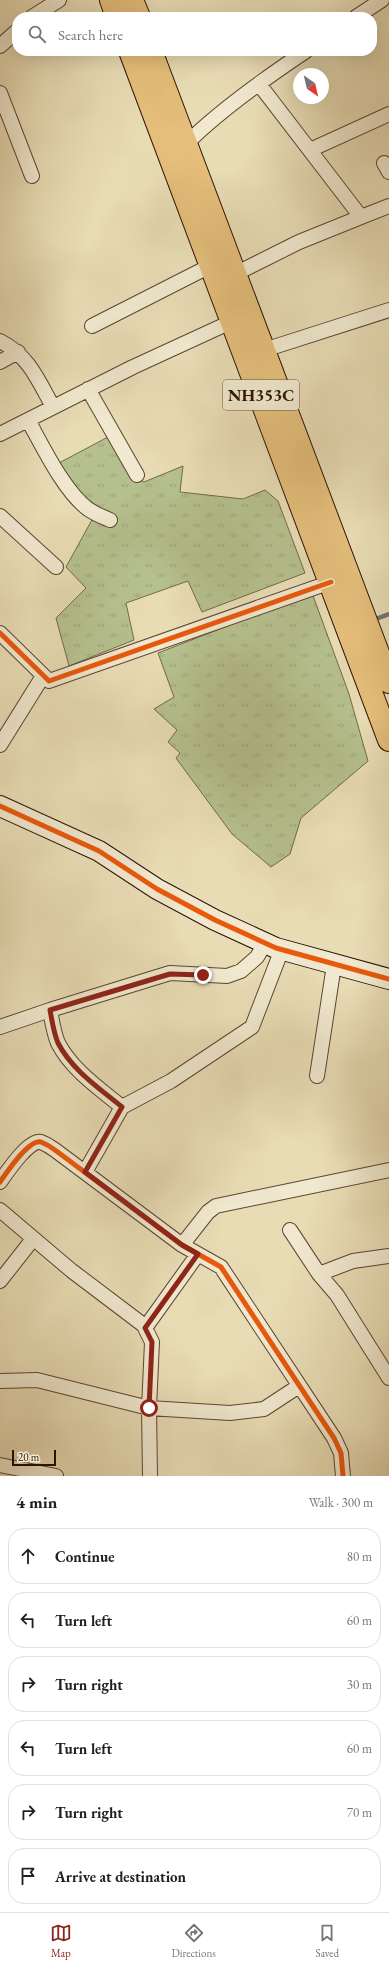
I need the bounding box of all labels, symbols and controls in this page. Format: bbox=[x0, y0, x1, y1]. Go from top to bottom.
search box bbox=[12, 12, 377, 56]
icon: search bbox=[26, 23, 48, 45]
text: Search here bbox=[58, 25, 123, 44]
north arrow bbox=[293, 68, 329, 104]
road number: NH353C bbox=[223, 380, 299, 410]
route end bbox=[194, 966, 212, 984]
route start bbox=[140, 1399, 158, 1417]
scale bar bbox=[12, 1448, 56, 1467]
text: 20 m bbox=[18, 1450, 39, 1464]
text: 4 min bbox=[16, 1491, 57, 1513]
text: Walk · 300 m bbox=[309, 1494, 373, 1511]
icon: ahead bbox=[17, 1545, 39, 1567]
text: Continue bbox=[55, 1547, 115, 1566]
text: 80 m bbox=[347, 1548, 372, 1565]
icon: left bbox=[17, 1609, 39, 1631]
text: Turn left bbox=[55, 1611, 112, 1630]
text: 60 m bbox=[347, 1612, 372, 1629]
icon: right bbox=[17, 1673, 39, 1695]
text: Turn right bbox=[55, 1675, 123, 1694]
text: 30 m bbox=[347, 1676, 372, 1693]
icon: left bbox=[17, 1737, 39, 1759]
text: Turn left bbox=[55, 1739, 112, 1758]
text: 60 m bbox=[347, 1740, 372, 1757]
icon: right bbox=[17, 1801, 39, 1823]
text: Turn right bbox=[55, 1803, 123, 1822]
text: 70 m bbox=[347, 1804, 372, 1821]
icon: arrive bbox=[17, 1865, 39, 1887]
text: Arrive at destination bbox=[55, 1867, 186, 1886]
tab: Map bbox=[50, 1922, 72, 1960]
tab: Directions bbox=[172, 1922, 216, 1960]
tab: Saved bbox=[316, 1922, 339, 1960]

